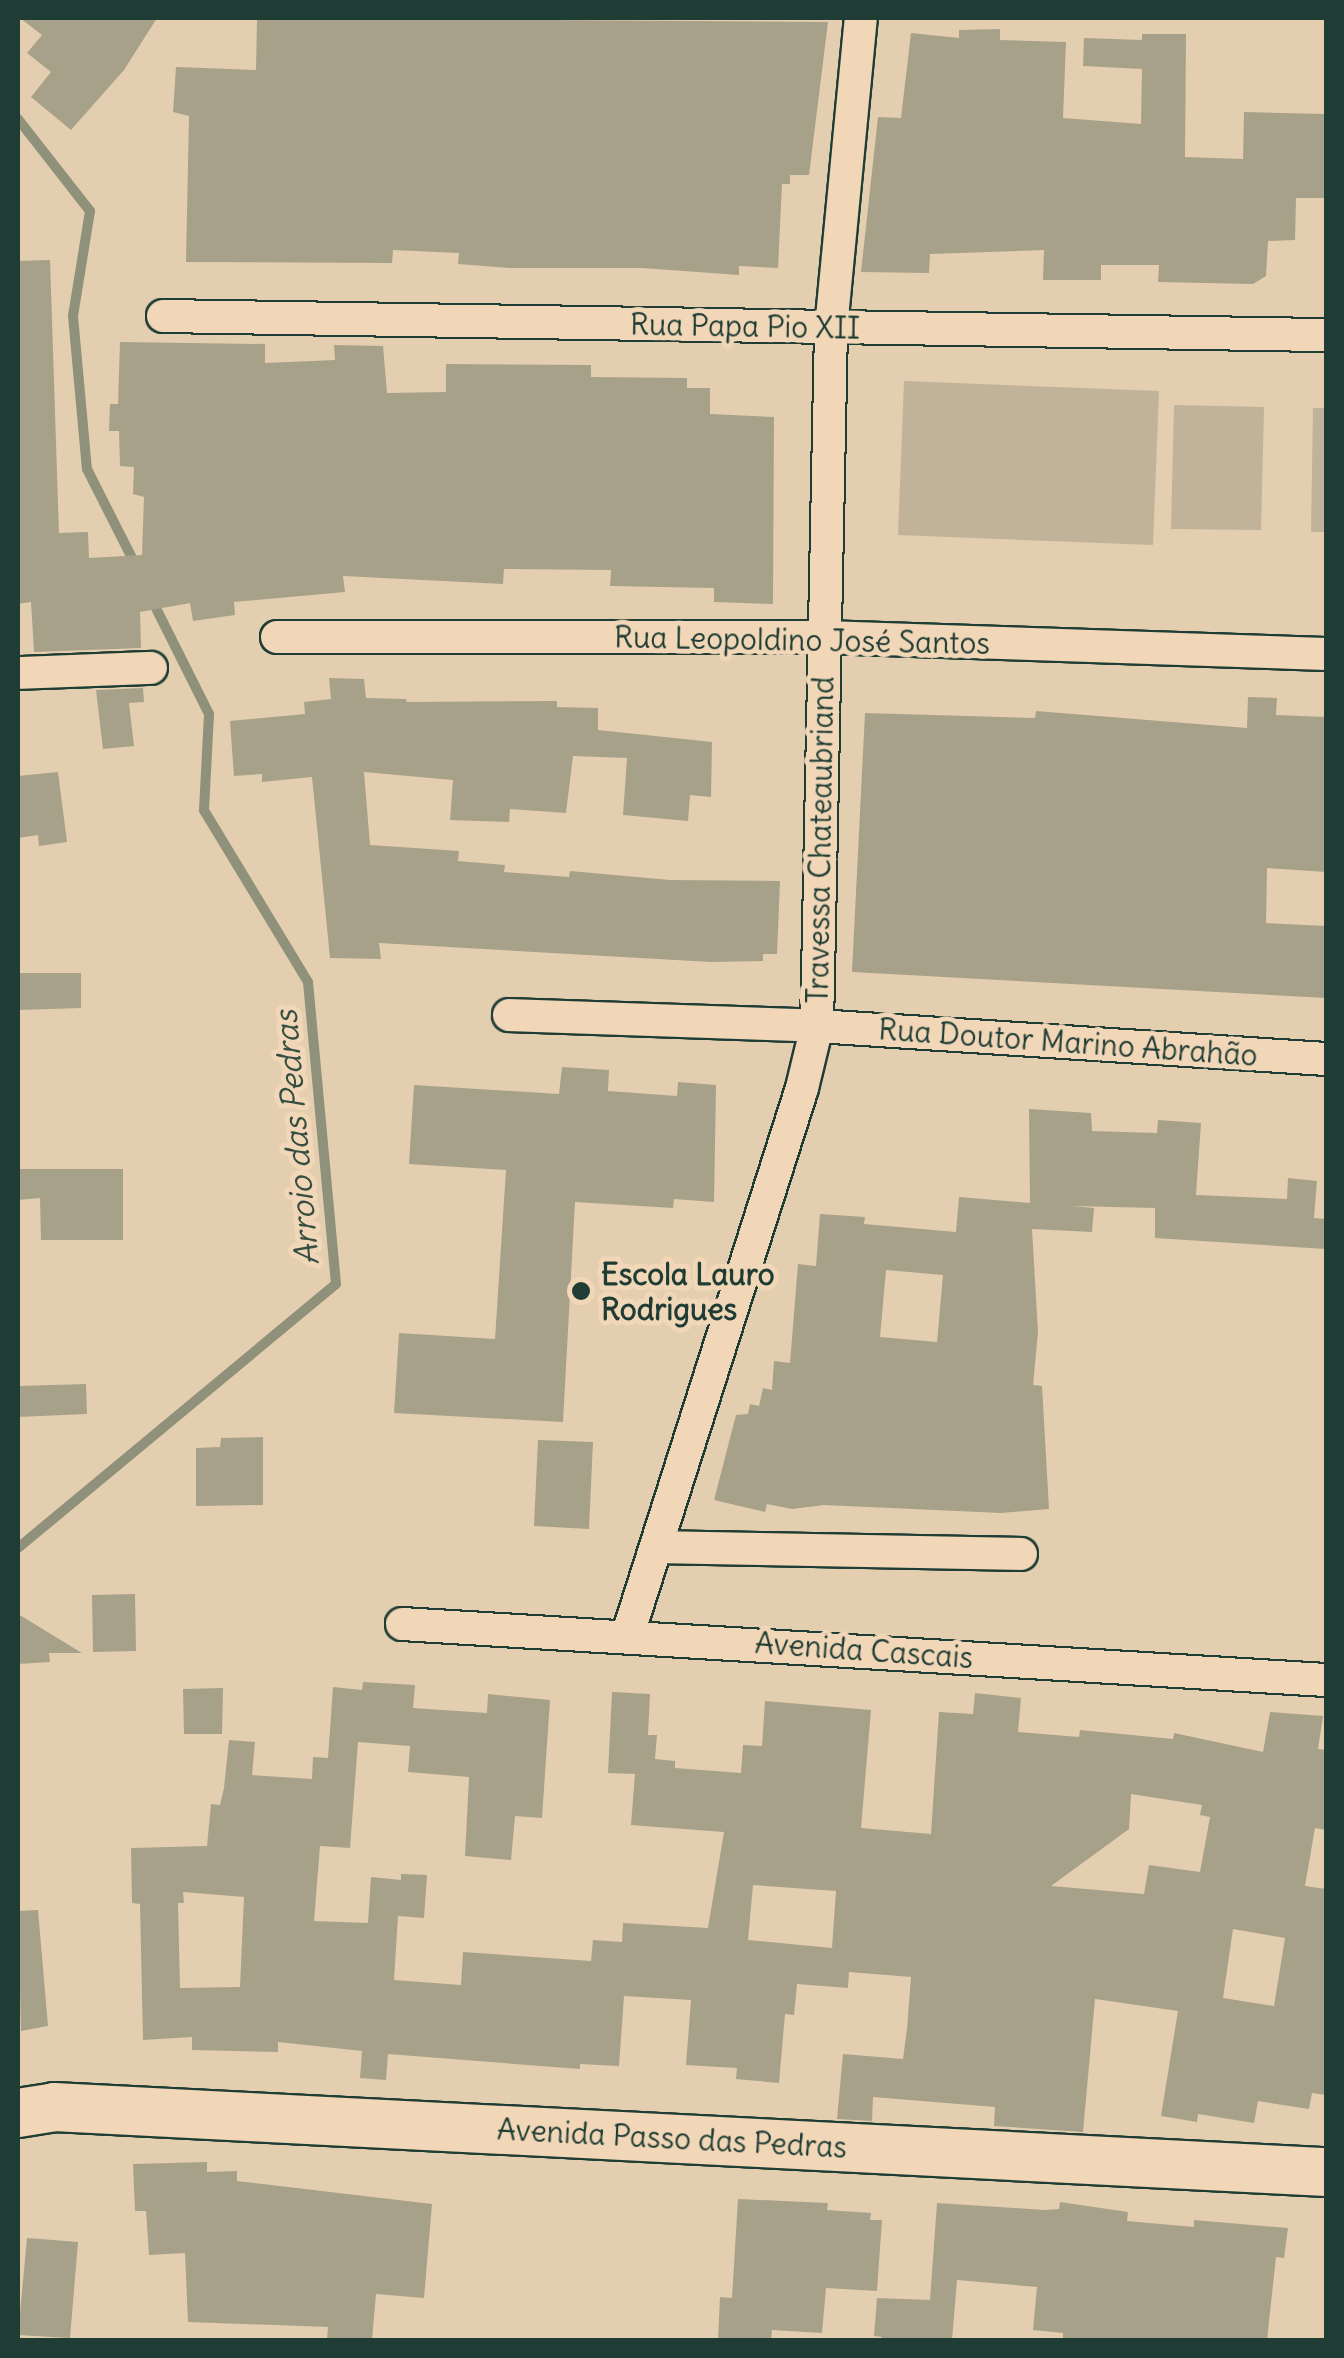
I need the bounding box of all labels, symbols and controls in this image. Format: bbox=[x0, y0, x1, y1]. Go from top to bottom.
street label: Rua Papa Pio XII bbox=[630, 306, 860, 346]
street label: Rua Leopoldino José Santos bbox=[614, 619, 990, 661]
street label: Travessa Chateaubriand bbox=[799, 676, 841, 1004]
water label: Arroio das Pedras bbox=[267, 1009, 327, 1267]
street label: Rua Doutor Marino Abrahão bbox=[877, 1011, 1259, 1073]
place label: Escola Lauro Rodrigues bbox=[601, 1256, 775, 1326]
marker: Escola Lauro Rodrigues bbox=[570, 1280, 592, 1302]
street label: Avenida Cascais bbox=[754, 1624, 974, 1676]
street label: Avenida Passo das Pedras bbox=[496, 2111, 848, 2165]

